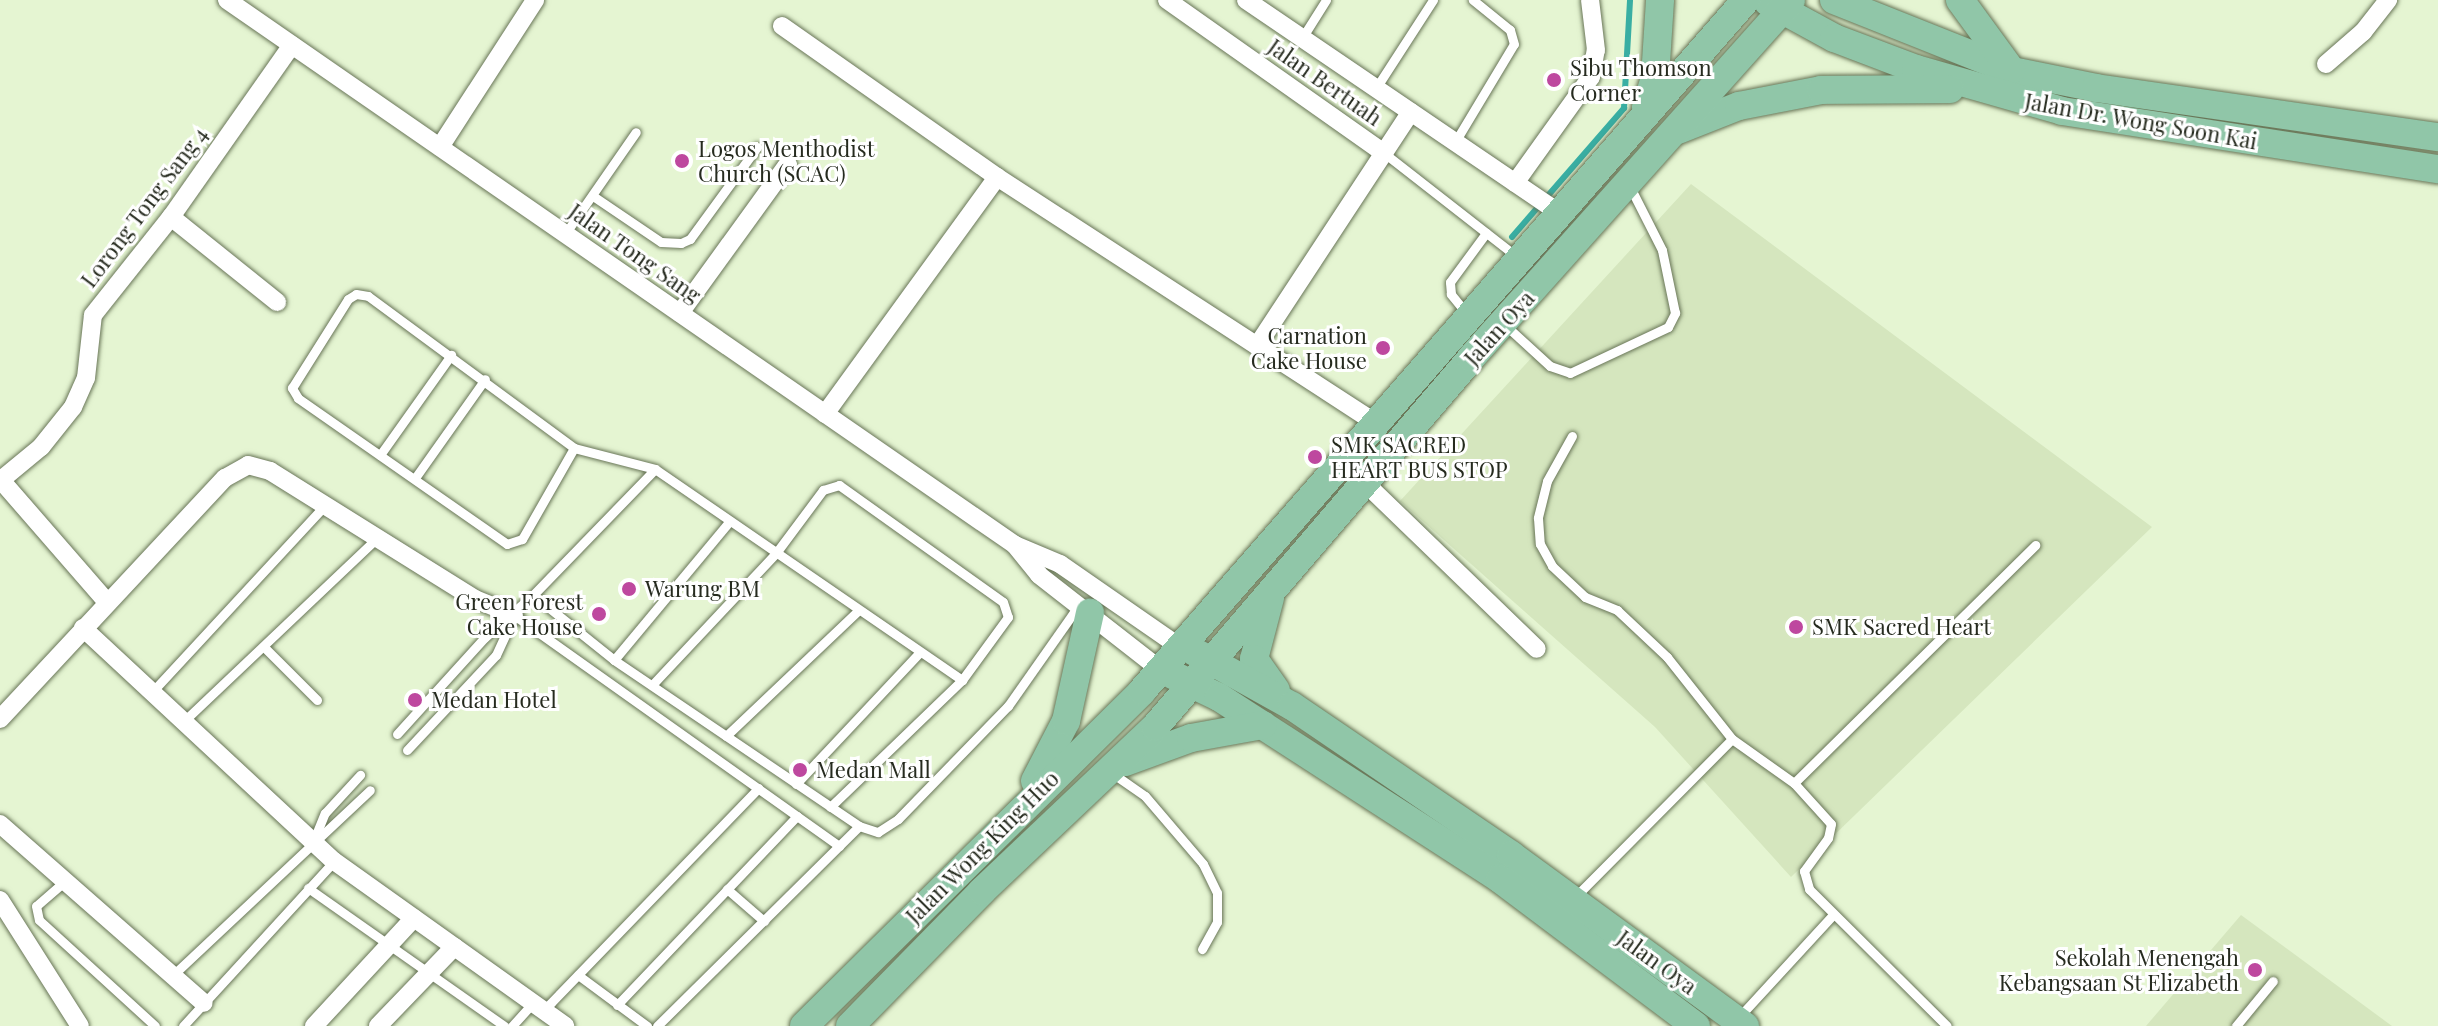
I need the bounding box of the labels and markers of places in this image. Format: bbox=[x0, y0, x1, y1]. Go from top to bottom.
place label: Sibu Thomson Corner bbox=[1570, 54, 1712, 106]
marker: Sibu Thomson Corner bbox=[1545, 71, 1563, 89]
place label: Logos Menthodist Church (SCAC) bbox=[698, 135, 874, 186]
marker: Logos Menthodist Church (SCAC) bbox=[673, 152, 691, 170]
place label: Carnation Cake House bbox=[1251, 322, 1367, 374]
marker: Carnation Cake House bbox=[1374, 339, 1392, 357]
place label: SMK SACRED HEART BUS STOP bbox=[1331, 431, 1508, 482]
marker: SMK SACRED HEART BUS STOP bbox=[1306, 448, 1324, 466]
place label: Warung BM bbox=[645, 576, 760, 602]
marker: Warung BM bbox=[620, 580, 638, 598]
place label: Green Forest Cake House bbox=[455, 588, 583, 640]
marker: Green Forest Cake House bbox=[590, 605, 608, 623]
place label: SMK Sacred Heart bbox=[1812, 614, 1991, 640]
marker: SMK Sacred Heart bbox=[1787, 618, 1805, 636]
place label: Medan Hotel bbox=[431, 687, 557, 713]
marker: Medan Hotel bbox=[406, 691, 424, 709]
place label: Medan Mall bbox=[816, 757, 931, 783]
marker: Medan Mall bbox=[791, 761, 809, 779]
place label: Sekolah Menengah Kebangsaan St Elizabeth bbox=[1998, 944, 2239, 996]
marker: Sekolah Menengah Kebangsaan St Elizabeth bbox=[2246, 961, 2264, 979]

